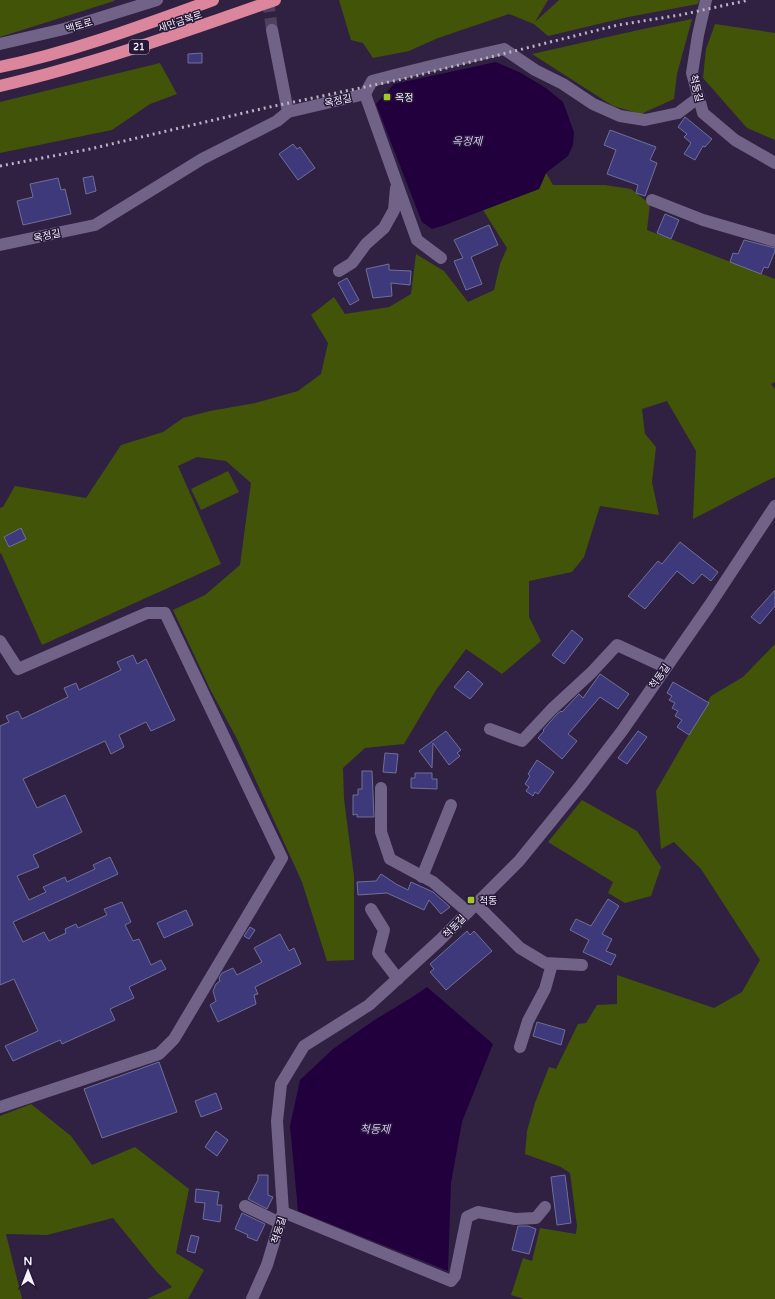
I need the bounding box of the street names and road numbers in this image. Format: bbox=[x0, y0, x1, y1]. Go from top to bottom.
street label: 새만금북로 bbox=[157, 9, 204, 35]
street label: 백토로 bbox=[64, 16, 94, 36]
road number: 21 bbox=[129, 40, 149, 54]
street label: 척동길 bbox=[687, 73, 705, 103]
street label: 옥정길 bbox=[323, 92, 353, 110]
street label: 옥정길 bbox=[32, 227, 62, 245]
street label: 척동길 bbox=[647, 662, 673, 691]
street label: 척동길 bbox=[441, 913, 469, 941]
street label: 척동길 bbox=[269, 1215, 289, 1245]

